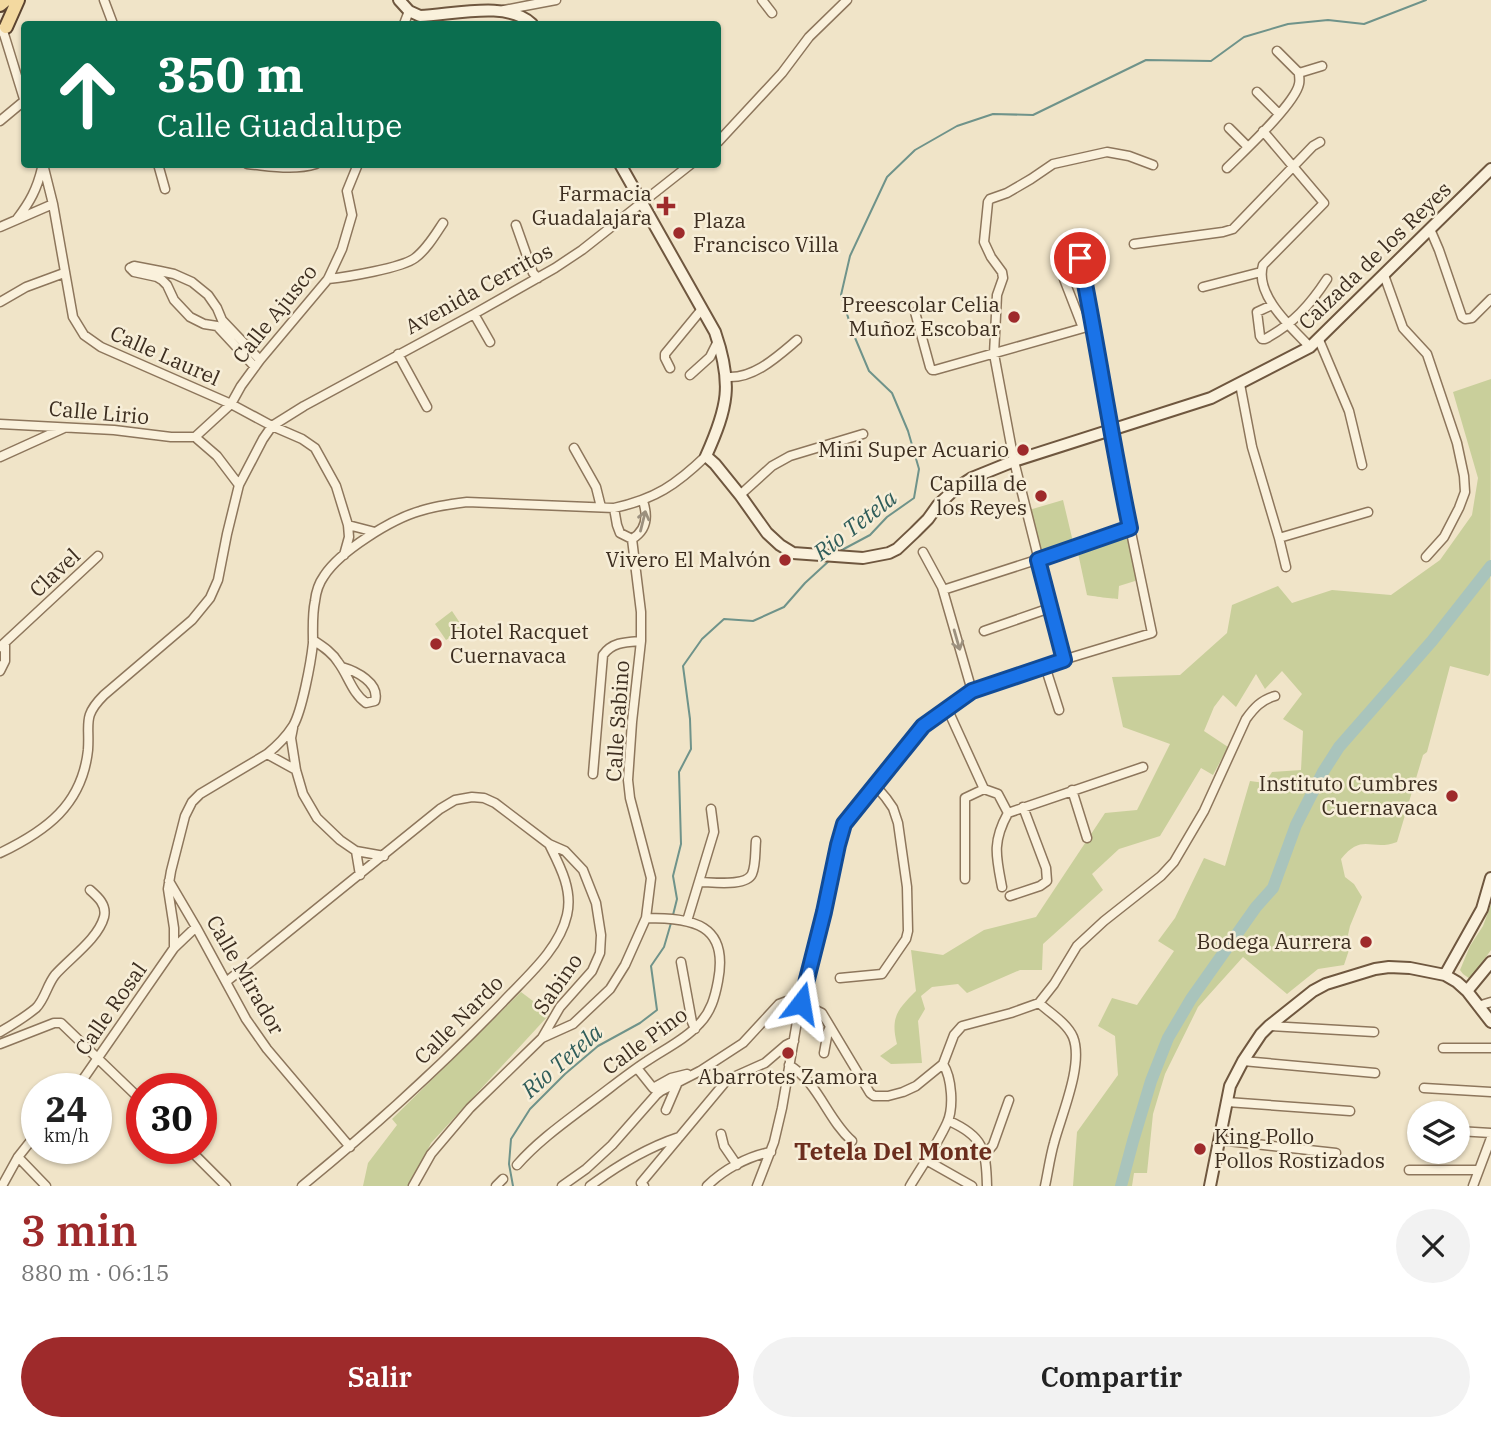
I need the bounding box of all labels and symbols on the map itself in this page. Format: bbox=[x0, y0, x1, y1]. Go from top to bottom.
street label: Calzada de los Reyes bbox=[1292, 175, 1457, 336]
place label: Farmacia Guadalajara bbox=[532, 179, 652, 231]
marker: Farmacia Guadalajara bbox=[658, 198, 674, 214]
place label: Plaza Francisco Villa bbox=[693, 206, 839, 258]
marker: Plaza Francisco Villa bbox=[671, 225, 687, 241]
pin bbox=[1050, 228, 1110, 288]
street label: Avenida Cerritos bbox=[400, 236, 557, 340]
street label: Calle Ajusco bbox=[226, 258, 323, 369]
place label: Preescolar Celia Muñoz Escobar bbox=[842, 290, 1001, 342]
marker: Preescolar Celia Muñoz Escobar bbox=[1006, 309, 1022, 325]
street label: Calle Laurel bbox=[106, 318, 225, 392]
street label: Calle Lirio bbox=[48, 394, 150, 430]
place label: Mini Super Acuario bbox=[818, 435, 1009, 463]
marker: Mini Super Acuario bbox=[1015, 442, 1031, 458]
place label: Capilla de los Reyes bbox=[930, 469, 1027, 521]
water label: Rio Tetela bbox=[806, 482, 903, 567]
marker: Capilla de los Reyes bbox=[1033, 488, 1049, 504]
one-way arrow bbox=[637, 511, 650, 533]
street label: Clavel bbox=[23, 542, 86, 603]
place label: Vivero El Malvón bbox=[606, 545, 771, 573]
marker: Vivero El Malvón bbox=[777, 552, 793, 568]
place label: Hotel Racquet Cuernavaca bbox=[450, 617, 589, 669]
one-way arrow bbox=[952, 629, 965, 651]
marker: Hotel Racquet Cuernavaca bbox=[428, 636, 444, 652]
street label: Calle Sabino bbox=[599, 659, 635, 783]
place label: Instituto Cumbres Cuernavaca bbox=[1259, 769, 1438, 821]
marker: Instituto Cumbres Cuernavaca bbox=[1444, 788, 1460, 804]
street label: Calle Mirador bbox=[200, 910, 292, 1040]
place label: Bodega Aurrera bbox=[1197, 927, 1352, 955]
marker: Bodega Aurrera bbox=[1358, 934, 1374, 950]
street label: Sabino bbox=[526, 948, 588, 1019]
street label: Calle Rosal bbox=[68, 956, 152, 1060]
position arrow bbox=[764, 966, 838, 1040]
street label: Calle Nardo bbox=[408, 969, 509, 1070]
street label: Calle Pino bbox=[596, 1000, 693, 1081]
water label: Rio Tetela bbox=[514, 1016, 609, 1104]
marker: Abarrotes Zamora bbox=[780, 1045, 796, 1061]
place label: Abarrotes Zamora bbox=[698, 1062, 878, 1090]
speed limit sign: 30 bbox=[126, 1073, 217, 1164]
place label: King Pollo Pollos Rostizados bbox=[1214, 1122, 1385, 1174]
district label: Tetela Del Monte bbox=[794, 1135, 992, 1167]
marker: King Pollo Pollos Rostizados bbox=[1192, 1141, 1208, 1157]

